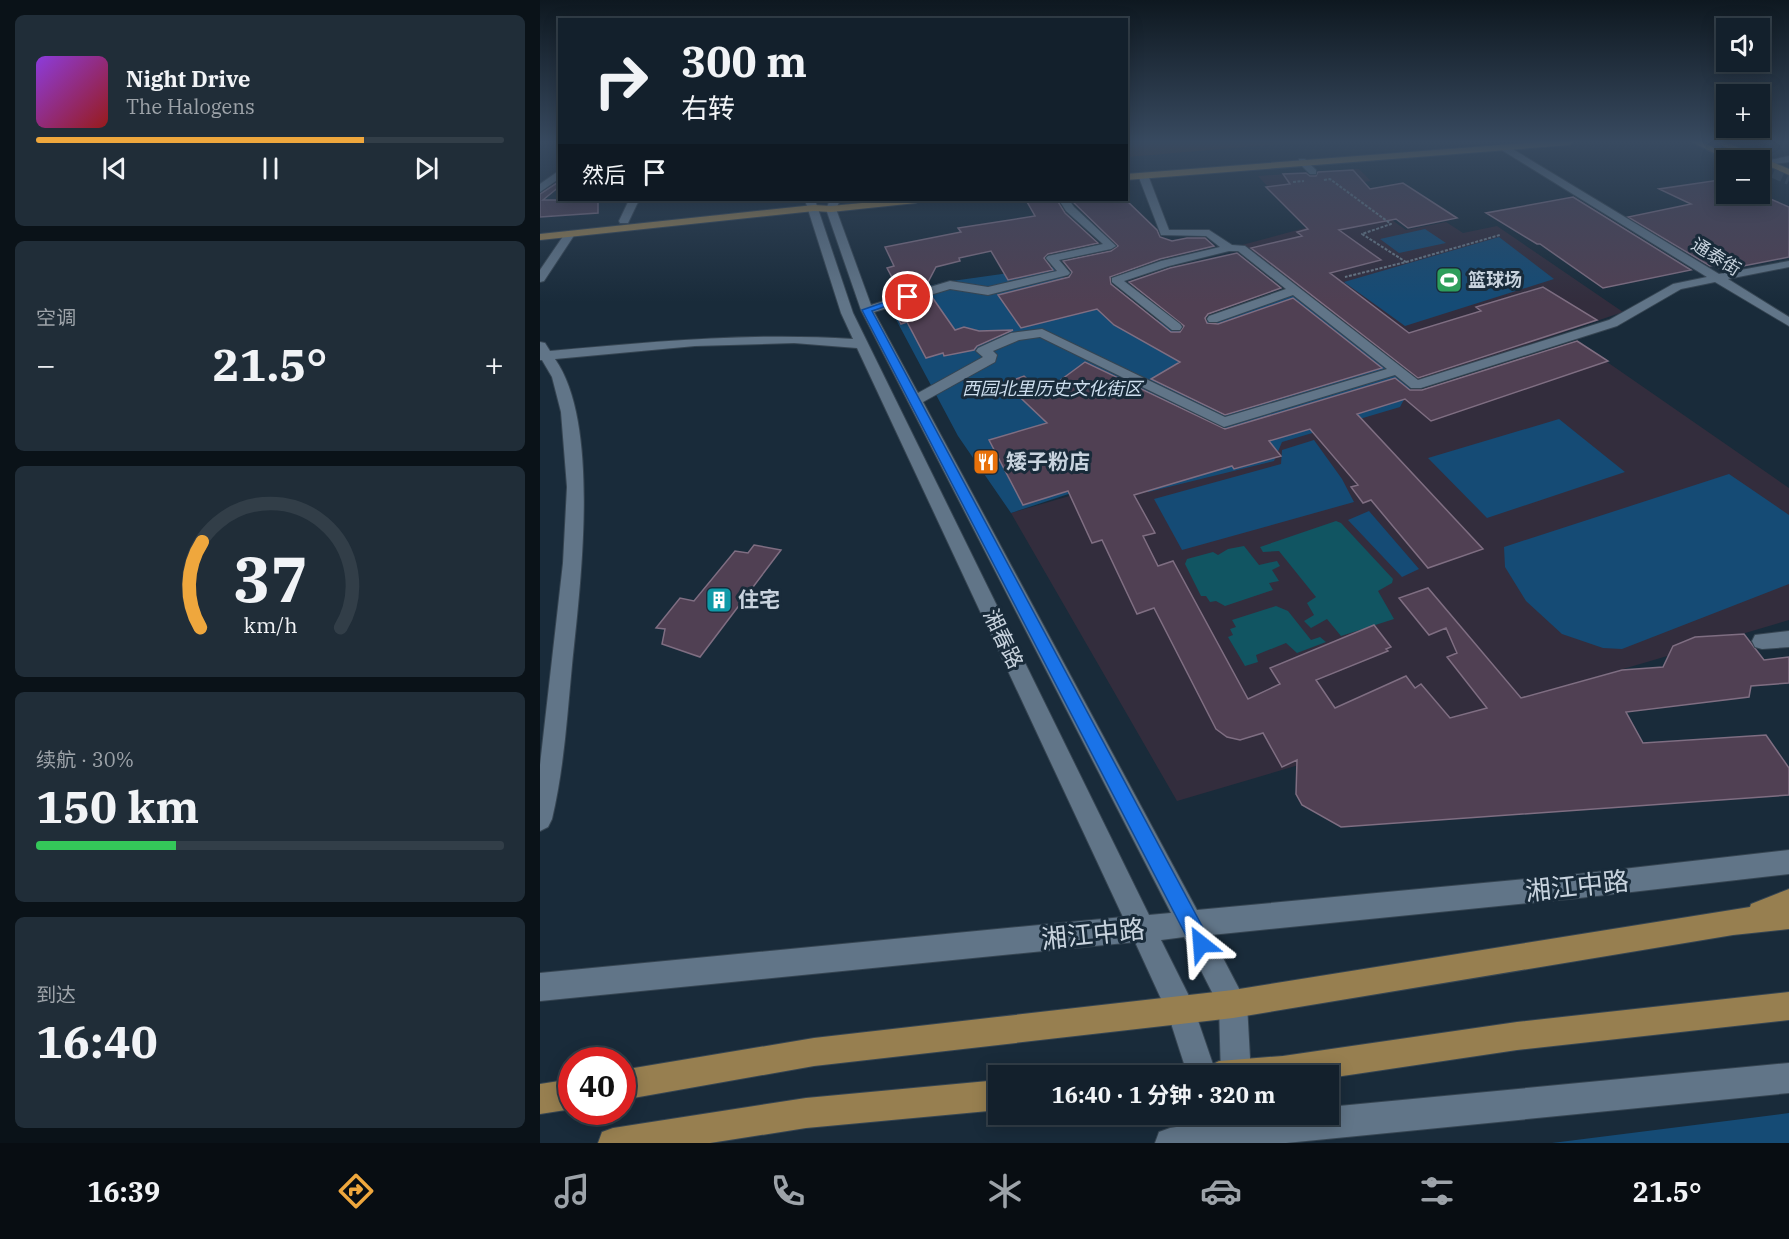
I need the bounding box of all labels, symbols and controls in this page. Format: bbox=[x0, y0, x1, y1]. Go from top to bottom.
map controls bbox=[1716, 18, 1770, 204]
button: sound bbox=[1716, 18, 1770, 72]
text: 300 m bbox=[681, 34, 807, 89]
icon: right bbox=[582, 42, 660, 120]
text: Night Drive bbox=[126, 64, 251, 93]
button: + bbox=[1716, 84, 1770, 138]
text: 右转 bbox=[681, 90, 735, 125]
text: The Halogens bbox=[126, 93, 255, 120]
button: − bbox=[1716, 150, 1770, 204]
icon: previous bbox=[98, 152, 131, 185]
icon: pause bbox=[254, 152, 287, 185]
icon: next bbox=[410, 152, 443, 185]
icon: arrive bbox=[638, 156, 671, 189]
text: 然后 bbox=[582, 160, 626, 189]
street label: 通泰街 bbox=[1687, 233, 1745, 281]
sports icon: 篮球场 bbox=[1434, 265, 1464, 295]
place label: 篮球场 bbox=[1468, 268, 1522, 291]
pin bbox=[882, 271, 933, 322]
icon: arrive bbox=[891, 280, 924, 313]
text: 空调 bbox=[36, 304, 76, 331]
text: 21.5° bbox=[213, 335, 327, 393]
text: − bbox=[36, 343, 56, 386]
text: + bbox=[484, 343, 504, 386]
park label: 西园北里历史文化街区 bbox=[962, 377, 1145, 400]
restaurant icon: 矮子粉店 bbox=[971, 447, 1001, 477]
place label: 矮子粉店 bbox=[1006, 447, 1090, 475]
text: 37 bbox=[233, 539, 307, 620]
building icon: 住宅 bbox=[704, 585, 734, 615]
place label: 住宅 bbox=[738, 585, 780, 613]
street label: 湘春路 bbox=[978, 604, 1030, 673]
text: km/h bbox=[243, 612, 297, 640]
text: 续航 · 30% bbox=[36, 746, 134, 773]
text: 150 km bbox=[36, 777, 199, 835]
street label: 湘江中路 bbox=[1523, 863, 1630, 907]
street label: 湘江中路 bbox=[1039, 911, 1146, 955]
position arrow bbox=[1169, 912, 1233, 976]
text: 到达 bbox=[36, 981, 76, 1008]
text: 16:40 bbox=[36, 1012, 158, 1070]
speed limit sign: 40 bbox=[558, 1047, 636, 1125]
text: 16:40 · 1 分钟 · 320 m bbox=[1052, 1080, 1275, 1109]
icon: directions bbox=[335, 1170, 377, 1212]
icon: music bbox=[551, 1170, 593, 1212]
icon: phone bbox=[767, 1170, 809, 1212]
icon: climate bbox=[984, 1170, 1026, 1212]
icon: car bbox=[1200, 1170, 1242, 1212]
icon: filters bbox=[1416, 1170, 1458, 1212]
text: 16:39 bbox=[87, 1174, 160, 1209]
text: 21.5° bbox=[1633, 1174, 1702, 1209]

